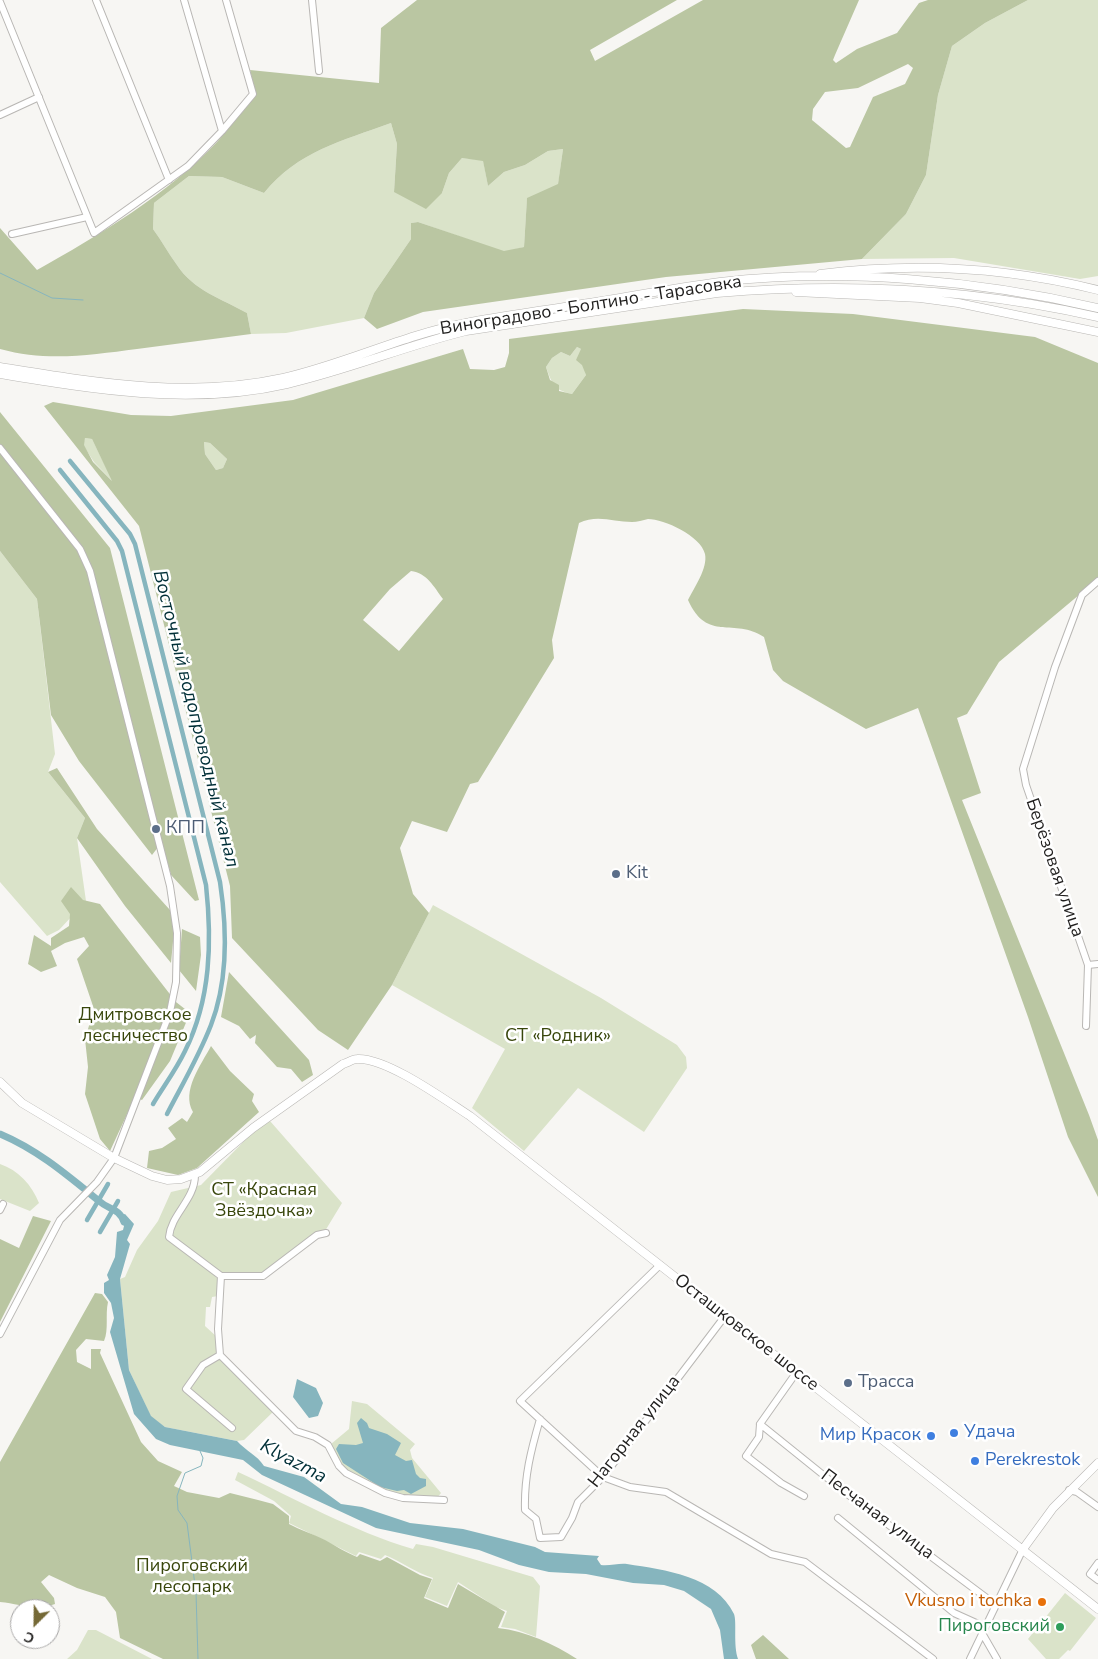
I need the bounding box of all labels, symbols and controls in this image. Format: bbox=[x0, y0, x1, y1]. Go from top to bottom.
street label: Виноградово - Болтино - Тарасовка bbox=[439, 271, 743, 341]
water label: Восточный водопроводный канал bbox=[147, 568, 243, 870]
street label: Берёзовая улица bbox=[1020, 796, 1088, 940]
place label: КПП bbox=[166, 818, 205, 840]
marker: КПП bbox=[150, 823, 162, 835]
place label: Kit bbox=[626, 863, 648, 885]
marker: Kit bbox=[610, 868, 622, 880]
park label: Дмитровское лесничество bbox=[78, 1005, 192, 1048]
park label: СТ «Родник» bbox=[505, 1026, 611, 1048]
park label: СТ «Красная Звёздочка» bbox=[211, 1180, 317, 1222]
street label: Осташковское шоссе bbox=[669, 1270, 823, 1396]
street label: Нагорная улица bbox=[584, 1371, 686, 1493]
place label: Трасса bbox=[858, 1372, 915, 1394]
marker: Трасса bbox=[842, 1377, 854, 1389]
place label: Удача bbox=[964, 1422, 1016, 1444]
place label: Мир Красок bbox=[820, 1425, 921, 1447]
marker: Удача bbox=[948, 1427, 960, 1439]
marker: Мир Красок bbox=[925, 1430, 937, 1442]
water label: Klyazma bbox=[256, 1435, 330, 1489]
place label: Perekrestok bbox=[985, 1450, 1080, 1472]
marker: Perekrestok bbox=[969, 1455, 981, 1467]
street label: Песчаная улица bbox=[816, 1465, 938, 1565]
park label: Пироговский лесопарк bbox=[136, 1556, 248, 1598]
place label: Vkusno i tochka bbox=[905, 1591, 1032, 1613]
marker: Vkusno i tochka bbox=[1036, 1596, 1048, 1608]
north arrow bbox=[10, 1599, 60, 1649]
place label: Пироговский bbox=[938, 1616, 1050, 1638]
marker: Пироговский bbox=[1054, 1621, 1066, 1633]
text: С bbox=[21, 1627, 37, 1648]

